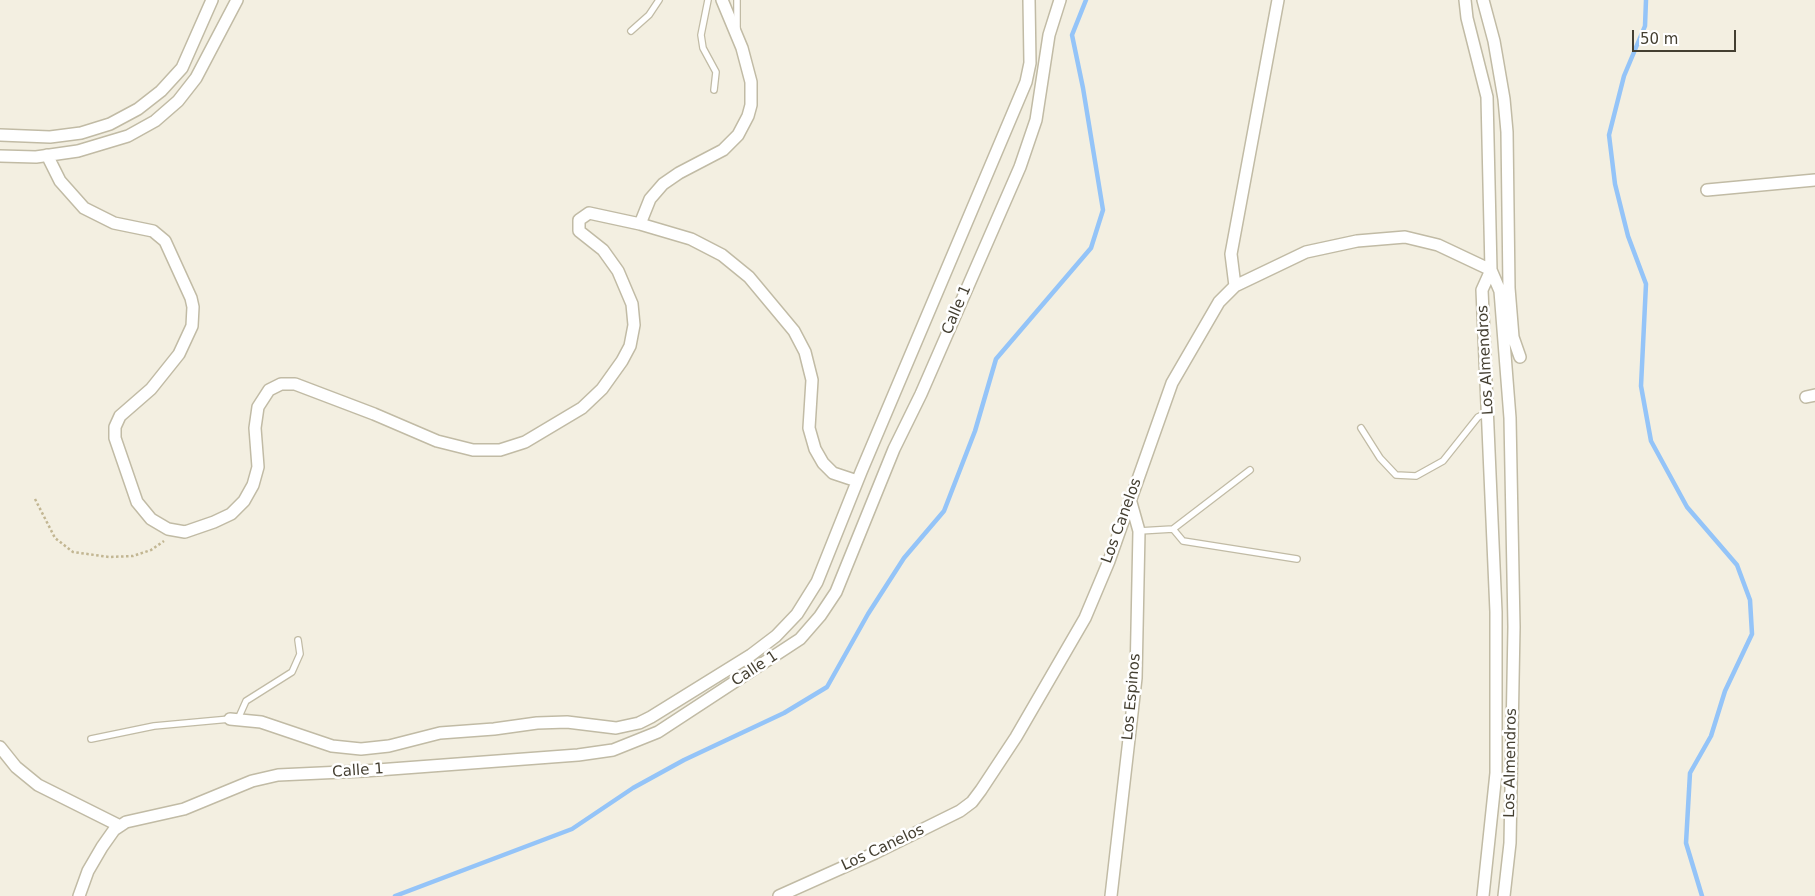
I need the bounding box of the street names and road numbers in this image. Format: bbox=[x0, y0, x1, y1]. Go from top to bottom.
street label: Calle 1 bbox=[939, 283, 975, 337]
street label: Los Almendros bbox=[1474, 305, 1498, 415]
street label: Los Canelos bbox=[1098, 476, 1146, 566]
street label: Calle 1 bbox=[728, 647, 782, 691]
street label: Los Espinos bbox=[1119, 653, 1145, 741]
street label: Los Almendros bbox=[1501, 708, 1521, 818]
street label: Calle 1 bbox=[332, 760, 384, 782]
street label: Los Canelos bbox=[839, 821, 927, 875]

